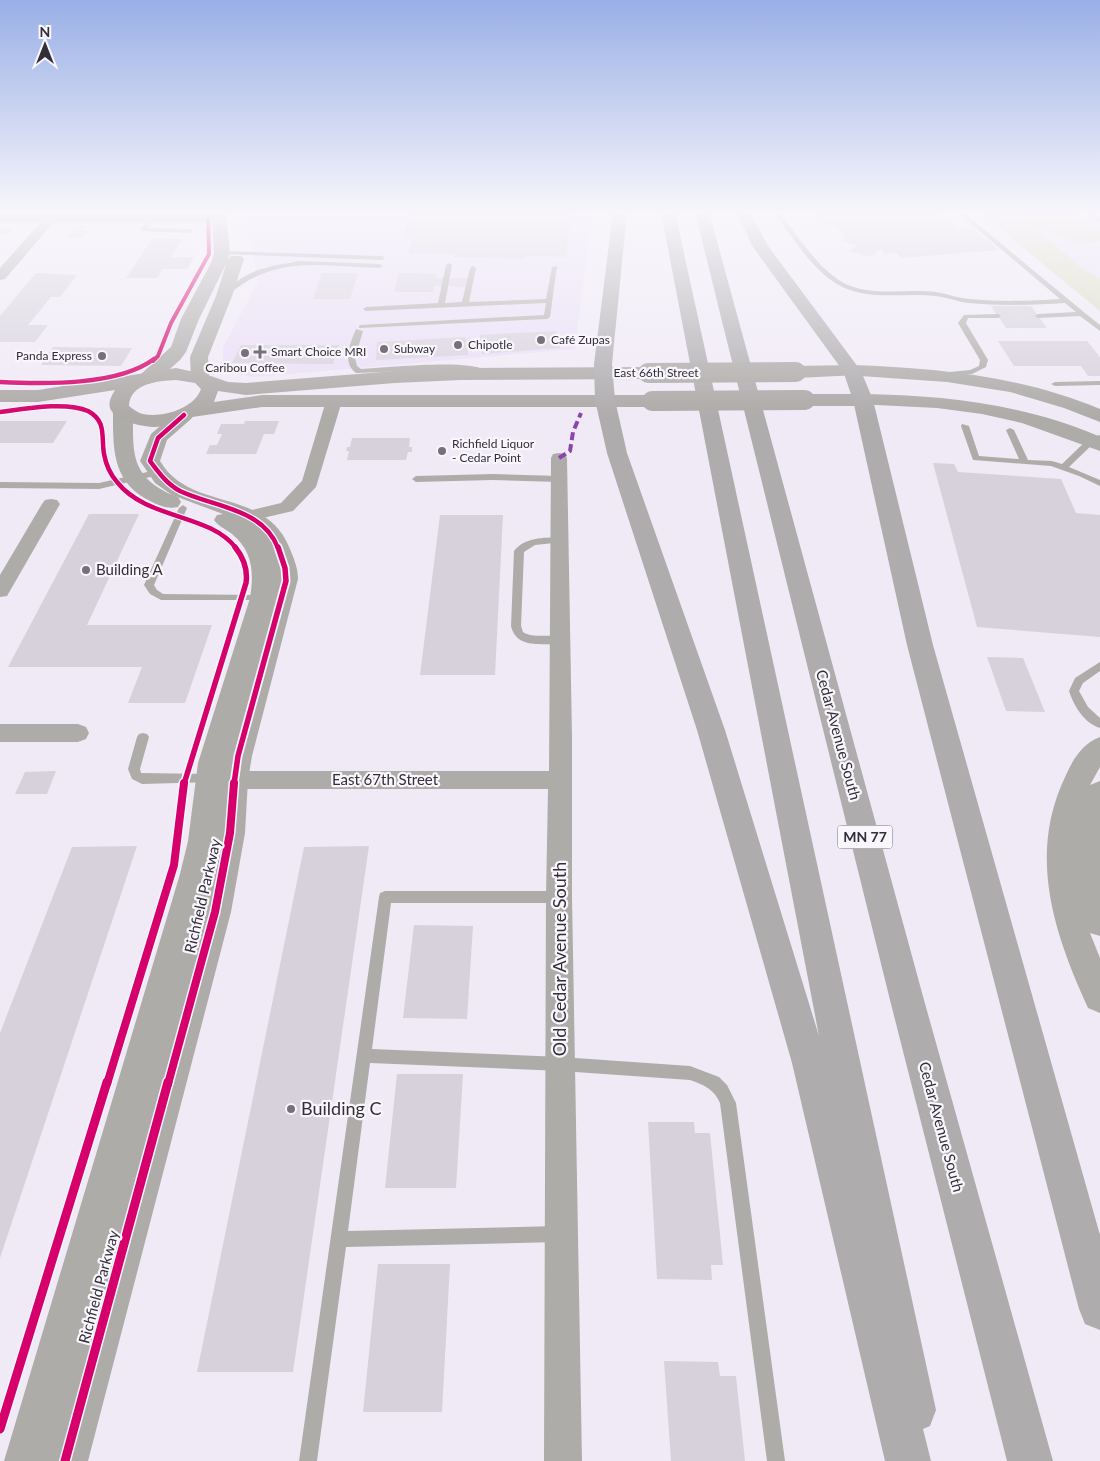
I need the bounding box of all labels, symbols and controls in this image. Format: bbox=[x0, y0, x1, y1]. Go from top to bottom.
north arrow bbox=[20, 20, 70, 70]
text: N bbox=[40, 23, 50, 40]
place label: Café Zupas bbox=[551, 332, 610, 347]
marker: Café Zupas bbox=[535, 334, 547, 346]
place label: Chipotle bbox=[468, 337, 512, 352]
marker: Chipotle bbox=[452, 339, 464, 351]
place label: Subway bbox=[394, 341, 436, 356]
marker: Subway bbox=[378, 343, 390, 355]
place label: Smart Choice MRI bbox=[271, 344, 366, 359]
marker: Smart Choice MRI bbox=[253, 345, 267, 359]
marker: Caribou Coffee bbox=[239, 347, 251, 359]
place label: Panda Express bbox=[16, 348, 92, 363]
marker: Panda Express bbox=[96, 350, 108, 362]
place label: Caribou Coffee bbox=[205, 360, 285, 375]
street label: East 66th Street bbox=[614, 365, 699, 380]
place label: Richfield Liquor - Cedar Point bbox=[452, 436, 535, 465]
marker: Richfield Liquor - Cedar Point bbox=[436, 445, 448, 457]
place label: Building A bbox=[96, 560, 164, 578]
marker: Building A bbox=[80, 564, 92, 576]
street label: Cedar Avenue South bbox=[813, 668, 865, 802]
street label: East 67th Street bbox=[332, 770, 439, 788]
road number: MN 77 bbox=[838, 826, 892, 849]
street label: Richfield Parkway bbox=[180, 837, 224, 955]
street label: Old Cedar Avenue South bbox=[548, 862, 570, 1056]
street label: Cedar Avenue South bbox=[916, 1060, 968, 1194]
place label: Building C bbox=[301, 1097, 382, 1119]
marker: Building C bbox=[285, 1103, 297, 1115]
street label: Richfield Parkway bbox=[74, 1228, 122, 1345]

